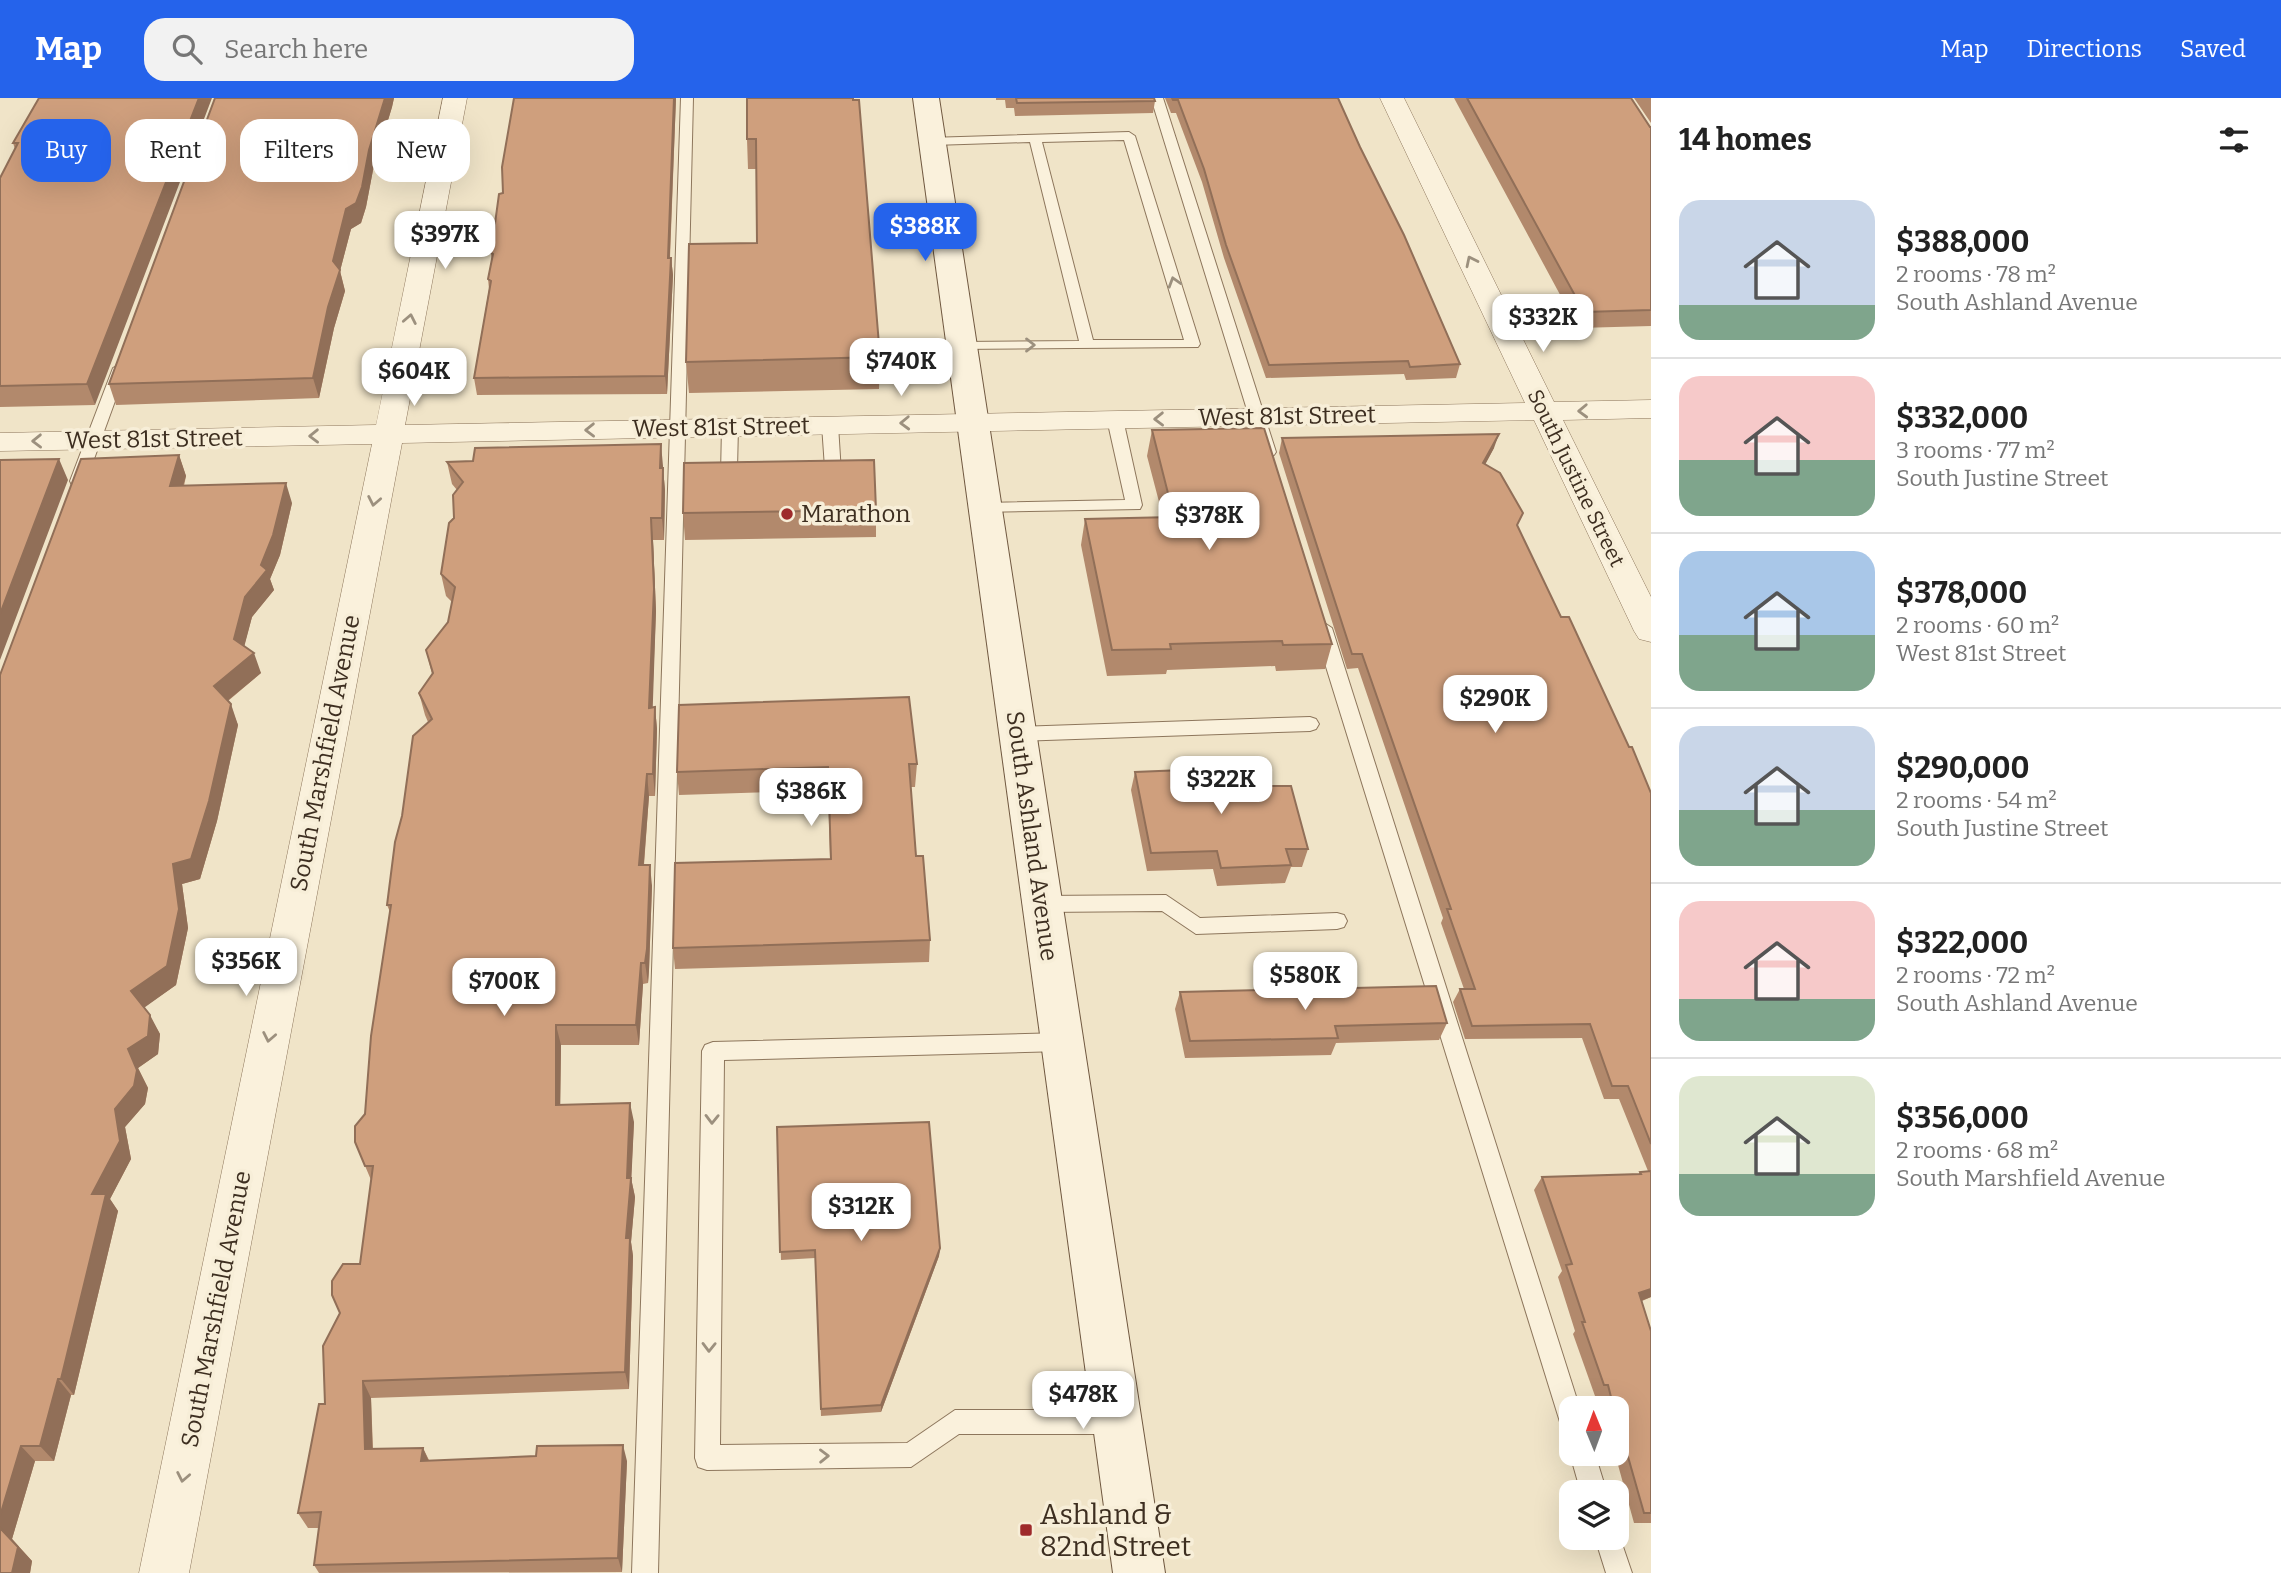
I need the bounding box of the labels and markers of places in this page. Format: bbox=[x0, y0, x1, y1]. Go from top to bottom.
pin: $388K bbox=[876, 204, 974, 263]
pin: $397K bbox=[396, 212, 494, 271]
pin: $332K bbox=[1494, 294, 1592, 354]
pin: $740K bbox=[852, 338, 950, 398]
pin: $604K bbox=[365, 348, 463, 408]
pin: $378K bbox=[1160, 492, 1258, 552]
place label: Marathon bbox=[801, 500, 910, 528]
marker: Marathon bbox=[779, 506, 795, 522]
pin: $290K bbox=[1446, 676, 1544, 735]
pin: $322K bbox=[1172, 756, 1270, 816]
pin: $386K bbox=[762, 768, 860, 828]
pin: $356K bbox=[197, 939, 295, 998]
pin: $580K bbox=[1256, 953, 1354, 1012]
pin: $700K bbox=[455, 958, 553, 1018]
pin: $312K bbox=[812, 1184, 910, 1243]
pin: $478K bbox=[1034, 1372, 1132, 1431]
place label: Ashland & 82nd Street bbox=[1040, 1498, 1191, 1563]
marker: Ashland & 82nd Street bbox=[1018, 1522, 1034, 1538]

